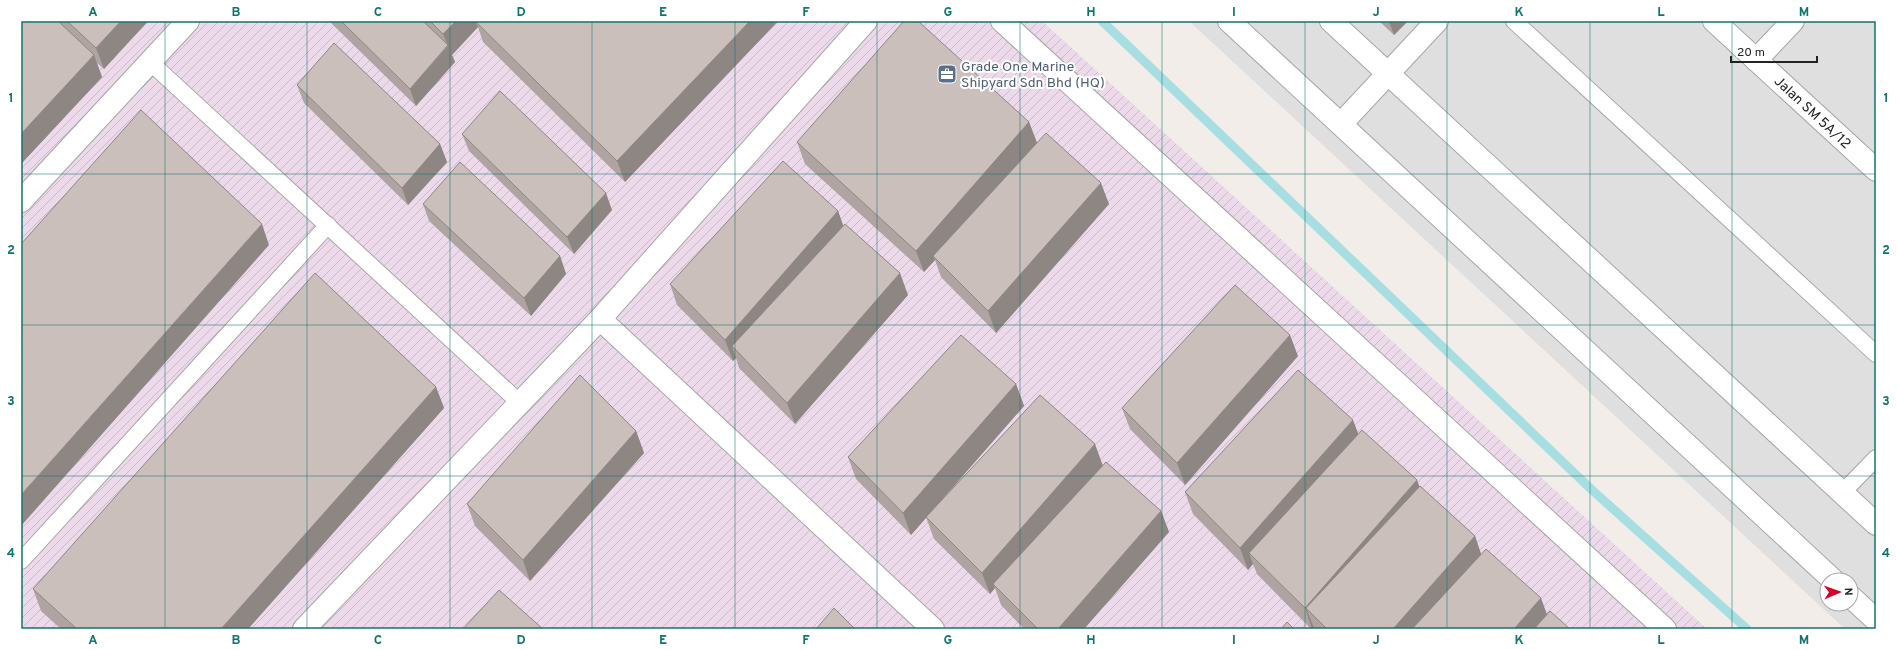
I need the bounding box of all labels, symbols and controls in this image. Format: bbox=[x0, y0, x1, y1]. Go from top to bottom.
text: A bbox=[88, 5, 98, 21]
text: B bbox=[232, 5, 241, 21]
text: C bbox=[374, 5, 382, 21]
text: D bbox=[516, 5, 526, 21]
text: E bbox=[659, 5, 667, 21]
text: F bbox=[802, 5, 810, 21]
text: G bbox=[944, 5, 953, 21]
text: H bbox=[1086, 5, 1096, 21]
text: I bbox=[1232, 5, 1236, 21]
text: J bbox=[1372, 5, 1380, 21]
text: K bbox=[1514, 5, 1524, 21]
text: L bbox=[1657, 5, 1665, 21]
text: M bbox=[1799, 5, 1809, 21]
scale bar bbox=[1731, 38, 1817, 64]
text: 20 m bbox=[1737, 45, 1765, 61]
place label: Grade One Marine Shipyard Sdn Bhd (HQ) bbox=[961, 59, 1105, 92]
office icon: Grade One Marine Shipyard Sdn Bhd (HQ) bbox=[936, 63, 958, 85]
street label: Jalan SM 5A/12 bbox=[1770, 73, 1854, 153]
text: 1 bbox=[8, 91, 14, 107]
text: 1 bbox=[1883, 91, 1889, 107]
text: 2 bbox=[7, 243, 15, 259]
text: 2 bbox=[1882, 243, 1890, 259]
text: 3 bbox=[7, 394, 15, 410]
text: 3 bbox=[1882, 394, 1890, 410]
text: 4 bbox=[7, 546, 15, 562]
text: 4 bbox=[1882, 546, 1890, 562]
north arrow bbox=[1819, 572, 1859, 612]
text: N bbox=[1841, 587, 1855, 596]
text: A bbox=[88, 633, 98, 649]
text: B bbox=[232, 633, 241, 649]
text: C bbox=[374, 633, 382, 649]
text: D bbox=[516, 633, 526, 649]
text: E bbox=[659, 633, 667, 649]
text: F bbox=[802, 633, 810, 649]
text: G bbox=[944, 633, 953, 649]
text: H bbox=[1086, 633, 1096, 649]
text: I bbox=[1232, 633, 1236, 649]
text: J bbox=[1372, 633, 1380, 649]
text: K bbox=[1514, 633, 1524, 649]
text: L bbox=[1657, 633, 1665, 649]
text: M bbox=[1799, 633, 1809, 649]

